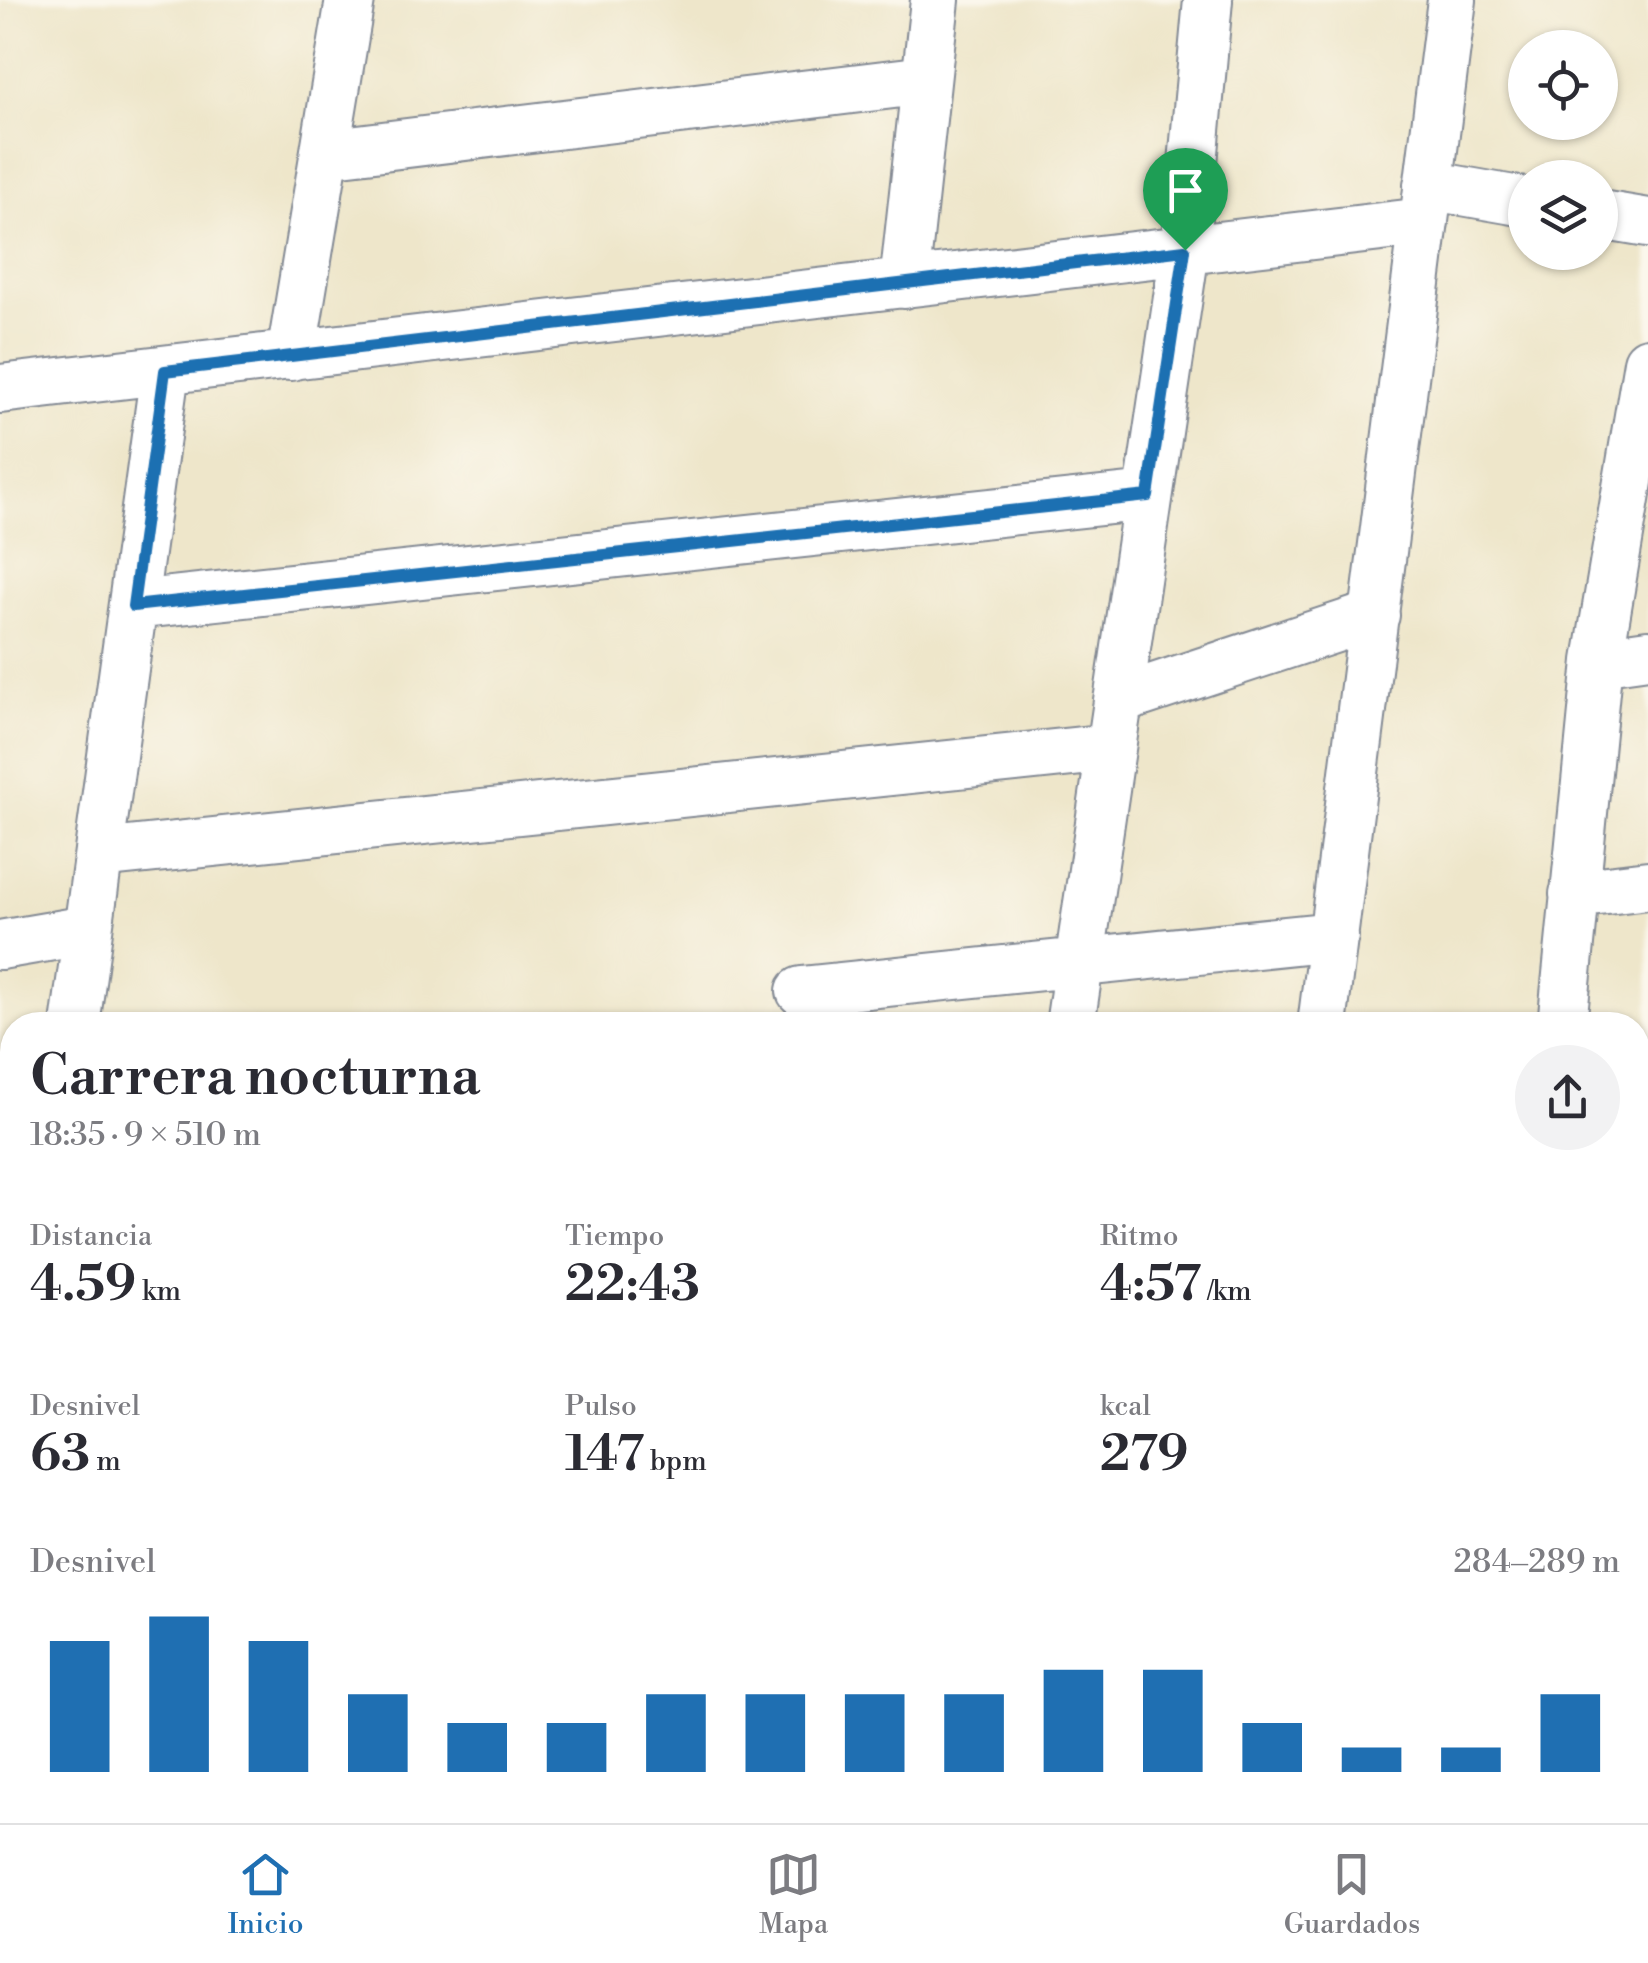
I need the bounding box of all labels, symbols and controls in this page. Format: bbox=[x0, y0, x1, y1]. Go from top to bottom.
map controls bbox=[1508, 30, 1618, 270]
button: locate bbox=[1508, 30, 1618, 140]
pin bbox=[1143, 148, 1228, 251]
button: layers bbox=[1508, 160, 1618, 270]
icon: arrive bbox=[1158, 163, 1213, 218]
text: Carrera nocturna bbox=[30, 1043, 480, 1112]
button: share bbox=[1515, 1045, 1620, 1150]
text: 18:35 · 9 × 510 m bbox=[30, 1115, 261, 1155]
text: Distancia bbox=[30, 1219, 152, 1254]
text: Tiempo bbox=[565, 1219, 664, 1254]
text: Ritmo bbox=[1100, 1219, 1178, 1254]
text: 4.59 bbox=[30, 1254, 136, 1316]
text: 22:43 bbox=[565, 1254, 700, 1316]
text: 4:57 bbox=[1100, 1254, 1201, 1316]
text: km bbox=[136, 1274, 181, 1309]
text: /km bbox=[1201, 1274, 1252, 1309]
text: Desnivel bbox=[30, 1389, 140, 1424]
text: Pulso bbox=[565, 1389, 637, 1424]
text: kcal bbox=[1100, 1389, 1151, 1424]
text: 63 bbox=[30, 1424, 90, 1486]
text: 147 bbox=[565, 1424, 644, 1486]
text: 279 bbox=[1100, 1424, 1188, 1486]
text: m bbox=[90, 1444, 121, 1479]
text: bpm bbox=[644, 1444, 707, 1479]
text: Desnivel bbox=[30, 1542, 156, 1582]
text: 284–289 m bbox=[1454, 1542, 1620, 1582]
tab: Inicio bbox=[228, 1847, 303, 1942]
tab: Mapa bbox=[759, 1847, 828, 1942]
tab: Guardados bbox=[1284, 1847, 1420, 1942]

